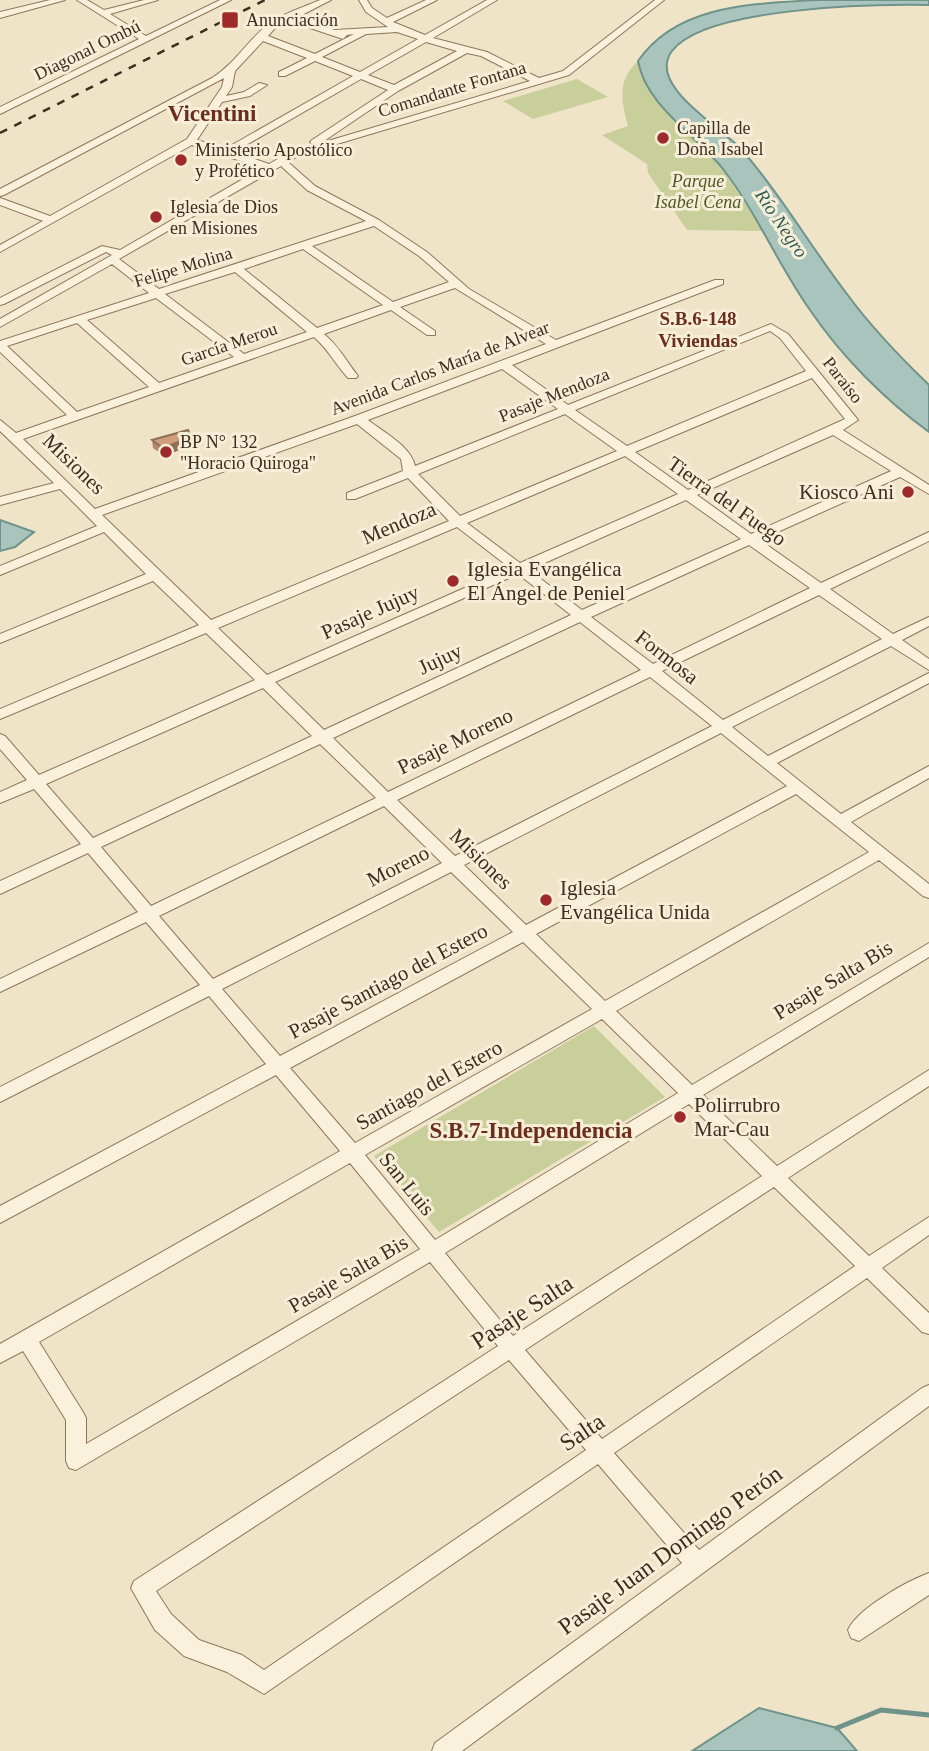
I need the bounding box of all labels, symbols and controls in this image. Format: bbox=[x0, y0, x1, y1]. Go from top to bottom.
marker: Anunciación bbox=[220, 10, 240, 30]
place label: Anunciación bbox=[246, 10, 338, 30]
street label: Diagonal Ombú bbox=[31, 16, 143, 84]
street label: Comandante Fontana bbox=[376, 57, 528, 121]
district label: Vicentini bbox=[168, 101, 257, 126]
place label: Capilla de Doña Isabel bbox=[677, 118, 763, 159]
marker: Capilla de Doña Isabel bbox=[655, 130, 671, 146]
place label: Ministerio Apostólico y Profético bbox=[195, 140, 353, 181]
marker: Ministerio Apostólico y Profético bbox=[173, 152, 189, 168]
park label: Parque Isabel Cena bbox=[654, 171, 741, 212]
water label: Río Negro bbox=[751, 184, 812, 261]
place label: Iglesia de Dios en Misiones bbox=[170, 197, 278, 238]
marker: Iglesia de Dios en Misiones bbox=[148, 209, 164, 225]
street label: Felipe Molina bbox=[132, 243, 234, 291]
district label: S.B.6-148 Viviendas bbox=[658, 308, 738, 351]
street label: Avenida Carlos María de Alvear bbox=[328, 317, 552, 419]
street label: García Merou bbox=[178, 318, 280, 370]
street label: Paraíso bbox=[819, 353, 867, 407]
street label: Pasaje Mendoza bbox=[496, 364, 612, 426]
street label: Misiones bbox=[38, 429, 110, 499]
place label: BP N° 132 "Horacio Quiroga" bbox=[180, 432, 316, 473]
marker: BP N° 132 "Horacio Quiroga" bbox=[158, 444, 174, 460]
street label: Tierra del Fuego bbox=[663, 451, 791, 551]
place label: Kiosco Ani bbox=[799, 480, 894, 504]
marker: Kiosco Ani bbox=[900, 484, 916, 500]
street label: Mendoza bbox=[358, 496, 440, 549]
place label: Iglesia Evangélica El Ángel de Peniel bbox=[467, 557, 625, 605]
marker: Iglesia Evangélica El Ángel de Peniel bbox=[445, 573, 461, 589]
street label: Pasaje Jujuy bbox=[317, 580, 423, 644]
street label: Formosa bbox=[631, 625, 704, 689]
street label: Jujuy bbox=[414, 638, 466, 679]
street label: Pasaje Moreno bbox=[393, 703, 517, 779]
street label: Misiones bbox=[445, 824, 517, 894]
street label: Moreno bbox=[363, 840, 433, 892]
place label: Iglesia Evangélica Unida bbox=[560, 876, 711, 924]
marker: Iglesia Evangélica Unida bbox=[538, 892, 554, 908]
street label: Pasaje Santiago del Estero bbox=[284, 918, 492, 1044]
street label: Pasaje Salta Bis bbox=[769, 935, 897, 1025]
street label: Santiago del Estero bbox=[352, 1035, 506, 1135]
place label: Polirrubro Mar-Cau bbox=[694, 1093, 780, 1141]
marker: Polirrubro Mar-Cau bbox=[672, 1109, 688, 1125]
district label: S.B.7-Independencia bbox=[429, 1118, 633, 1143]
street label: San Luis bbox=[374, 1148, 440, 1220]
street label: Pasaje Salta Bis bbox=[284, 1230, 412, 1318]
street label: Pasaje Salta bbox=[467, 1270, 578, 1354]
street label: Salta bbox=[555, 1408, 609, 1456]
street label: Pasaje Juan Domingo Perón bbox=[553, 1460, 787, 1640]

